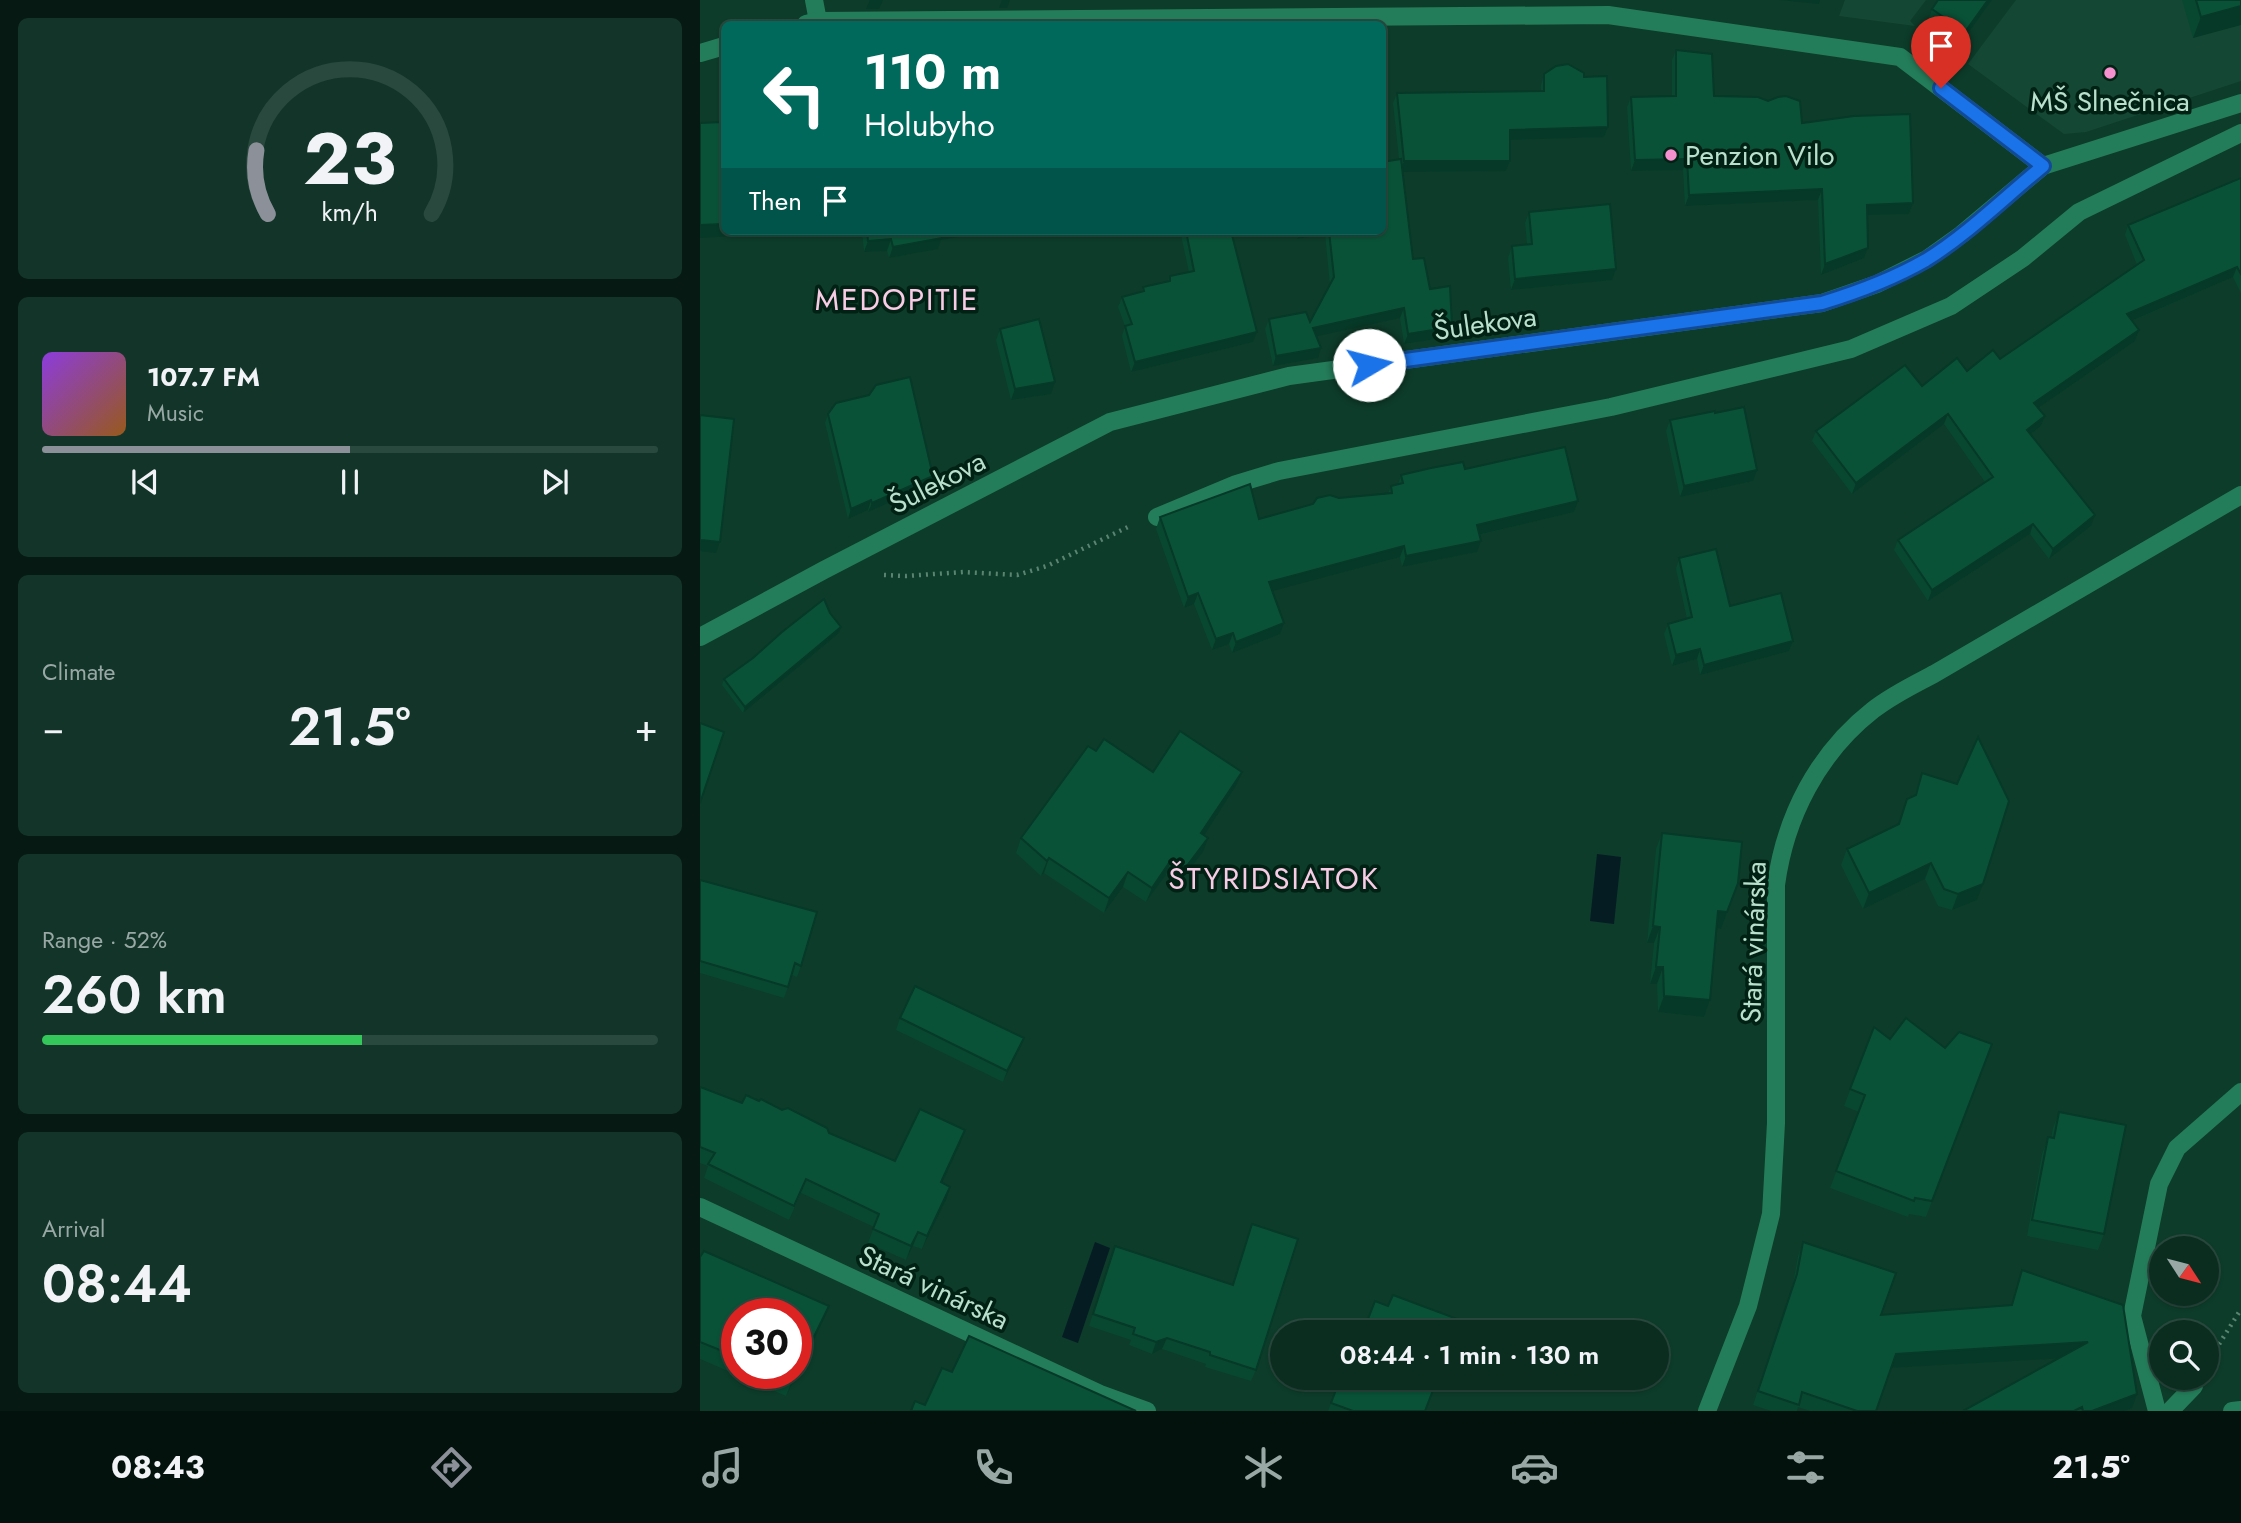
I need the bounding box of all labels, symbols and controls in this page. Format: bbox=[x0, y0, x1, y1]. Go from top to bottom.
pin bbox=[1911, 16, 1971, 88]
icon: arrive bbox=[1922, 27, 1960, 65]
text: 110 m bbox=[864, 37, 1001, 107]
icon: left bbox=[749, 49, 840, 140]
marker: MŠ Slnečnica bbox=[2102, 65, 2118, 81]
place label: MŠ Slnečnica bbox=[2030, 81, 2190, 122]
text: Holubyho bbox=[864, 102, 995, 148]
text: 23 bbox=[304, 107, 396, 212]
place label: Penzion Vilo bbox=[1685, 135, 1835, 176]
marker: Penzion Vilo bbox=[1663, 147, 1679, 163]
text: Then bbox=[749, 182, 802, 220]
icon: arrive bbox=[816, 182, 854, 220]
text: km/h bbox=[322, 194, 378, 230]
district label: MEDOPITIE bbox=[815, 278, 979, 321]
street label: Šulekova bbox=[1431, 296, 1539, 351]
position arrow bbox=[1332, 328, 1406, 402]
text: 107.7 FM bbox=[147, 358, 260, 396]
text: Music bbox=[147, 396, 204, 430]
street label: Šulekova bbox=[882, 441, 993, 524]
icon: previous bbox=[126, 463, 164, 501]
icon: pause bbox=[331, 463, 369, 501]
icon: next bbox=[536, 463, 574, 501]
text: Climate bbox=[42, 655, 115, 689]
text: 21.5° bbox=[289, 689, 411, 765]
text: − bbox=[42, 700, 64, 755]
text: + bbox=[635, 700, 658, 755]
district label: ŠTYRIDSIATOK bbox=[1168, 857, 1380, 900]
street label: Stará vinárska bbox=[1730, 861, 1777, 1024]
text: Range · 52% bbox=[42, 923, 167, 957]
text: 260 km bbox=[42, 957, 227, 1033]
text: Arrival bbox=[42, 1212, 105, 1246]
street label: Stará vinárska bbox=[852, 1235, 1016, 1340]
north arrow bbox=[2149, 1236, 2219, 1306]
map controls bbox=[2149, 1236, 2219, 1390]
text: 08:44 bbox=[42, 1246, 192, 1322]
speed limit sign: 30 bbox=[721, 1298, 812, 1389]
button: search bbox=[2149, 1320, 2219, 1390]
text: 08:44 · 1 min · 130 m bbox=[1340, 1336, 1599, 1374]
icon: directions bbox=[427, 1443, 476, 1492]
icon: music bbox=[698, 1443, 747, 1492]
icon: phone bbox=[969, 1443, 1018, 1492]
icon: climate bbox=[1239, 1443, 1288, 1492]
icon: car bbox=[1510, 1443, 1559, 1492]
icon: filters bbox=[1781, 1443, 1830, 1492]
text: 08:43 bbox=[111, 1444, 205, 1490]
text: 21.5° bbox=[2052, 1444, 2130, 1490]

